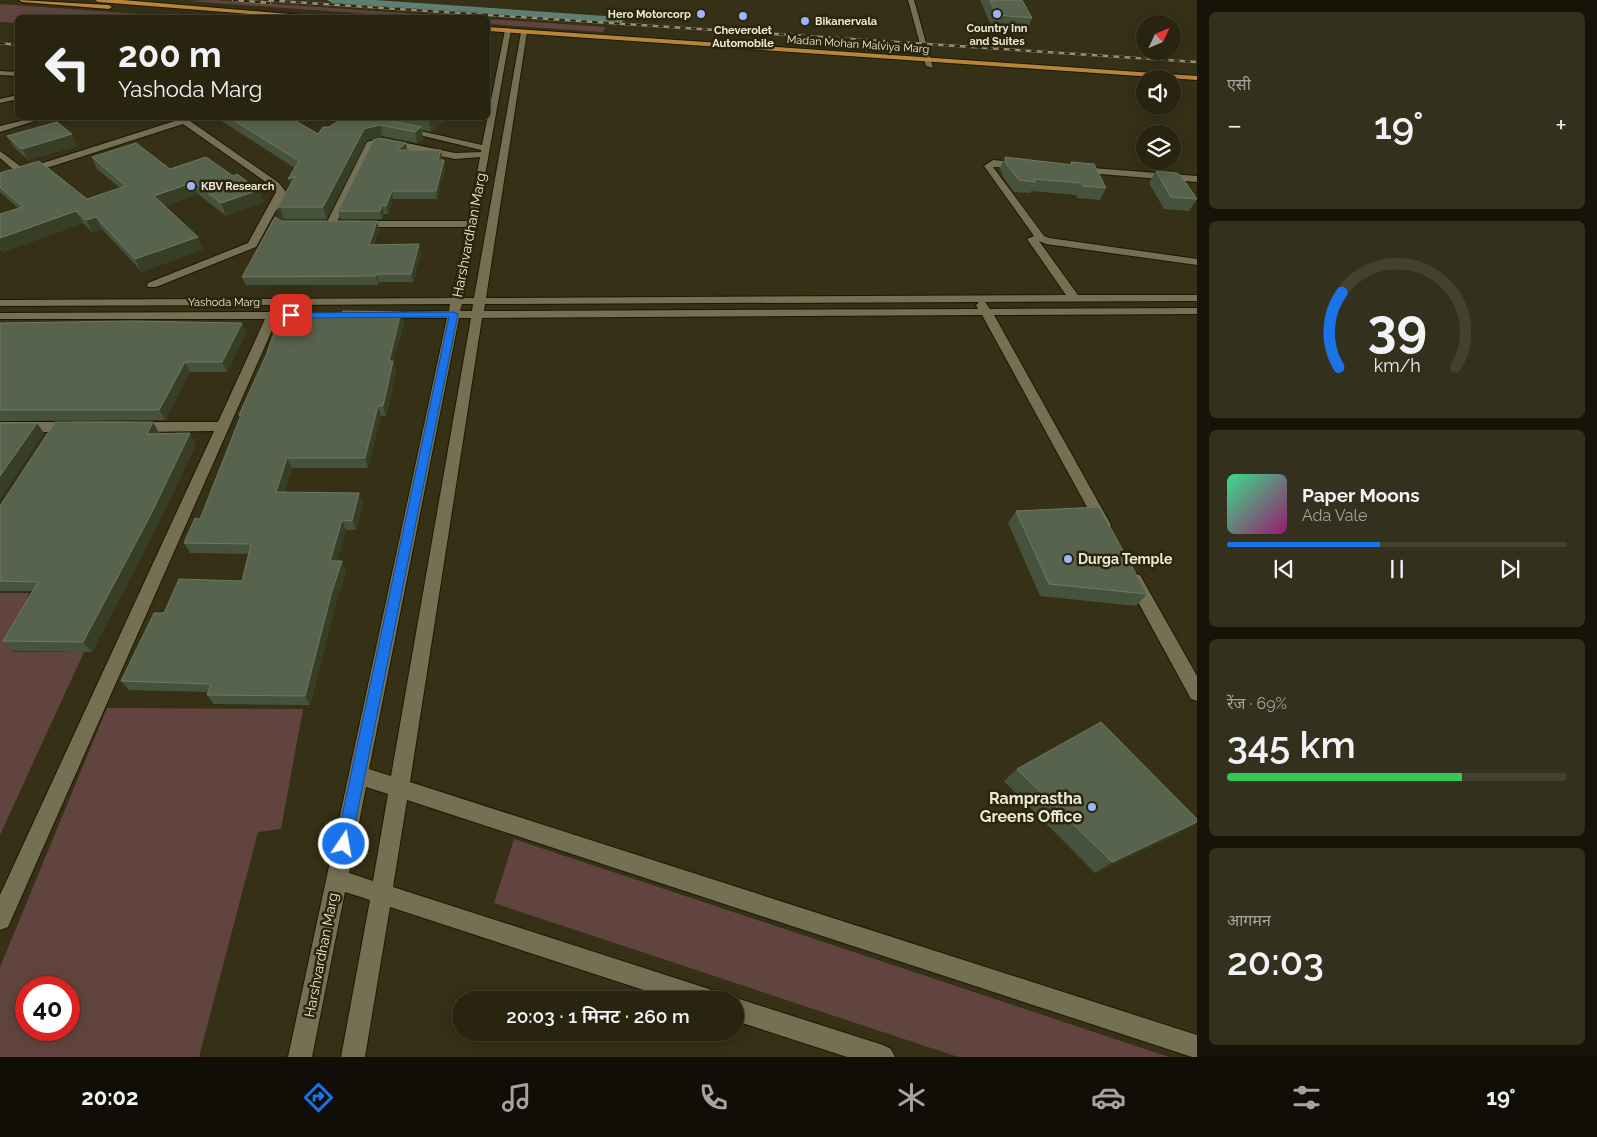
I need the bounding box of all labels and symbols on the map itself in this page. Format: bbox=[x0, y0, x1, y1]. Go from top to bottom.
place label: Hero Motorcorp bbox=[608, 8, 691, 21]
marker: Hero Motorcorp bbox=[695, 8, 707, 20]
marker: Country Inn and Suites bbox=[991, 8, 1003, 20]
marker: Cheverolet Automobile bbox=[737, 10, 749, 22]
marker: Bikanervala bbox=[799, 15, 811, 27]
place label: Bikanervala bbox=[815, 15, 877, 28]
north arrow bbox=[1136, 15, 1181, 60]
place label: Country Inn and Suites bbox=[967, 22, 1028, 48]
place label: Cheverolet Automobile bbox=[712, 24, 774, 50]
street label: Madan Mohan Malviya Marg bbox=[786, 33, 930, 56]
street label: Harshvardhan Marg bbox=[449, 171, 489, 299]
marker: KBV Research bbox=[185, 180, 197, 192]
place label: KBV Research bbox=[201, 180, 275, 193]
pin bbox=[270, 294, 312, 336]
street label: Yashoda Marg bbox=[188, 296, 260, 309]
place label: Durga Temple bbox=[1078, 551, 1173, 567]
marker: Durga Temple bbox=[1062, 553, 1074, 565]
place label: Ramprastha Greens Office bbox=[980, 789, 1082, 826]
marker: Ramprastha Greens Office bbox=[1086, 801, 1098, 813]
position arrow bbox=[317, 817, 369, 869]
street label: Harshvardhan Marg bbox=[301, 891, 341, 1019]
speed limit sign: 40 bbox=[15, 976, 80, 1041]

